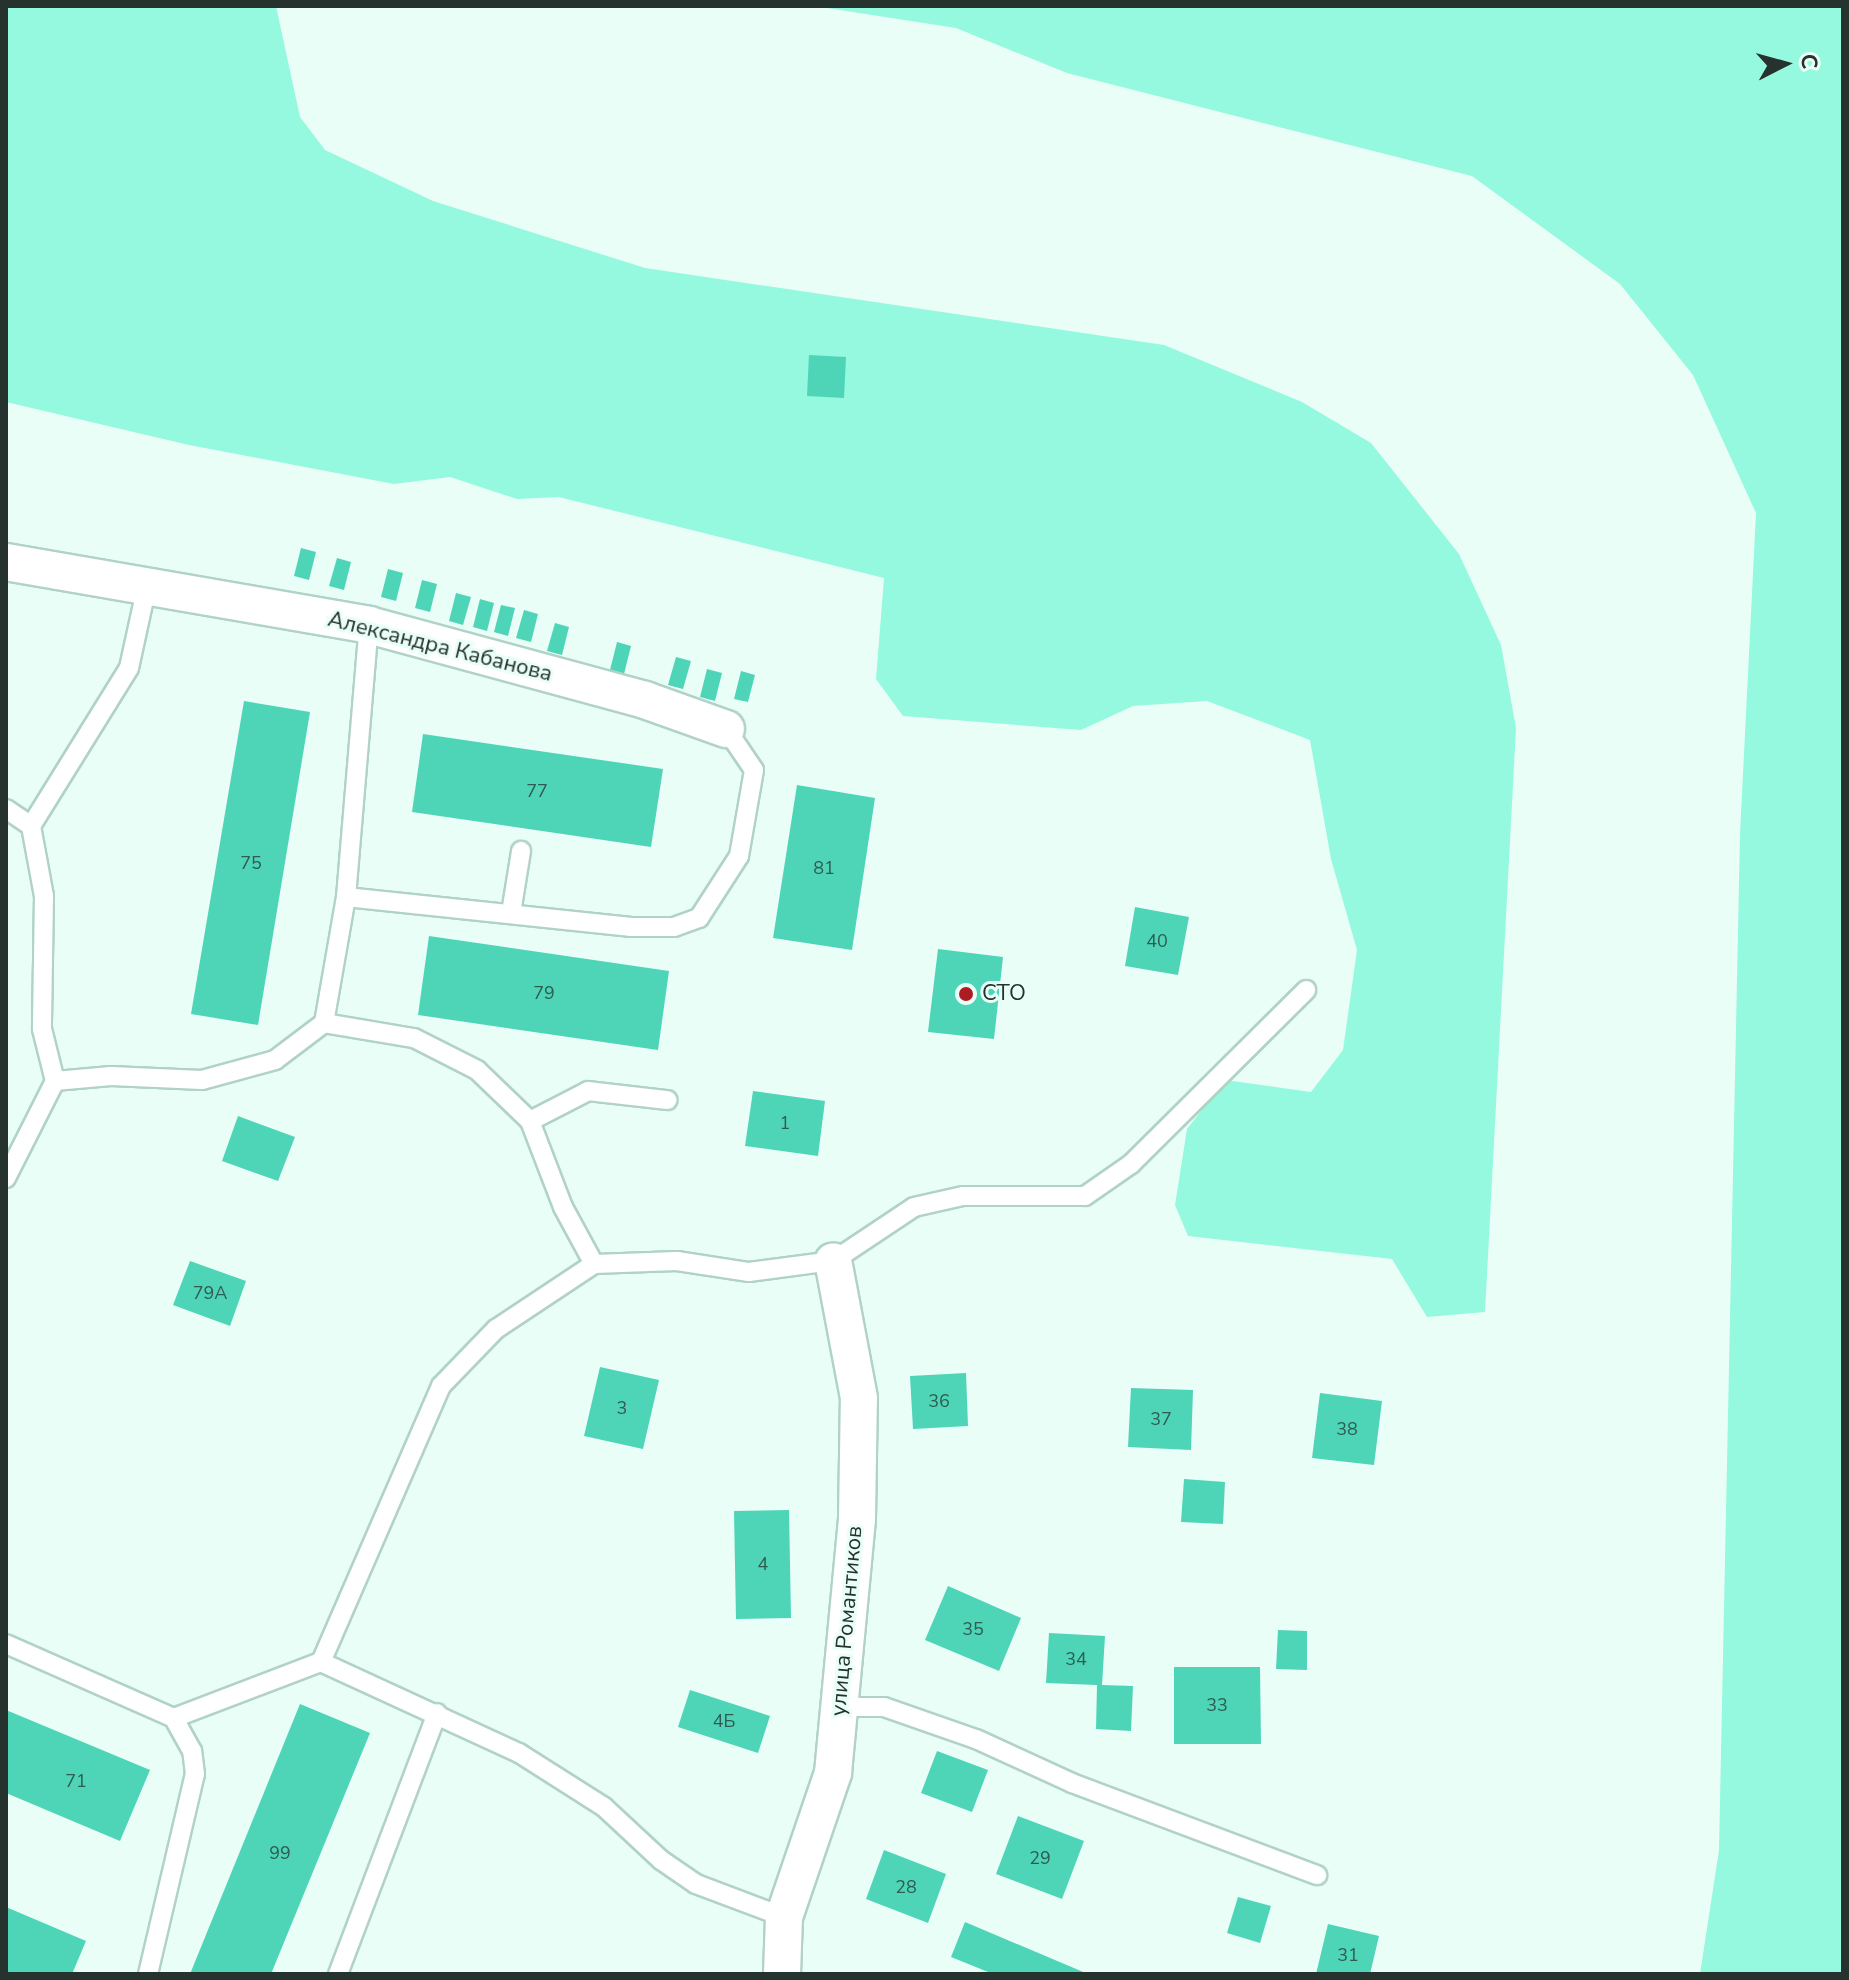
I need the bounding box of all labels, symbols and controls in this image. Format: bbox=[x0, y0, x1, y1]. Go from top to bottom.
north arrow bbox=[1745, 24, 1825, 104]
text: С bbox=[1793, 52, 1825, 70]
street label: Александра Кабанова bbox=[325, 606, 555, 688]
house number: 77 bbox=[526, 780, 548, 802]
house number: 75 bbox=[240, 852, 262, 874]
house number: 81 bbox=[813, 857, 835, 879]
house number: 40 bbox=[1146, 930, 1168, 952]
place label: СТО bbox=[982, 981, 1026, 1007]
house number: 79 bbox=[533, 982, 555, 1004]
marker: СТО bbox=[957, 985, 975, 1003]
house number: 1 bbox=[780, 1112, 790, 1134]
house number: 79А bbox=[193, 1282, 227, 1304]
house number: 36 bbox=[928, 1390, 950, 1412]
house number: 3 bbox=[617, 1397, 627, 1419]
house number: 37 bbox=[1150, 1408, 1172, 1430]
house number: 38 bbox=[1336, 1418, 1358, 1440]
street label: улица Романтиков bbox=[826, 1525, 868, 1717]
house number: 4 bbox=[758, 1553, 768, 1575]
house number: 35 bbox=[962, 1618, 984, 1640]
house number: 34 bbox=[1065, 1648, 1087, 1670]
house number: 33 bbox=[1206, 1694, 1228, 1716]
house number: 4Б bbox=[713, 1710, 735, 1732]
house number: 71 bbox=[65, 1770, 87, 1792]
house number: 99 bbox=[269, 1842, 291, 1864]
house number: 29 bbox=[1029, 1847, 1051, 1869]
house number: 28 bbox=[895, 1876, 917, 1898]
house number: 31 bbox=[1337, 1944, 1359, 1966]

